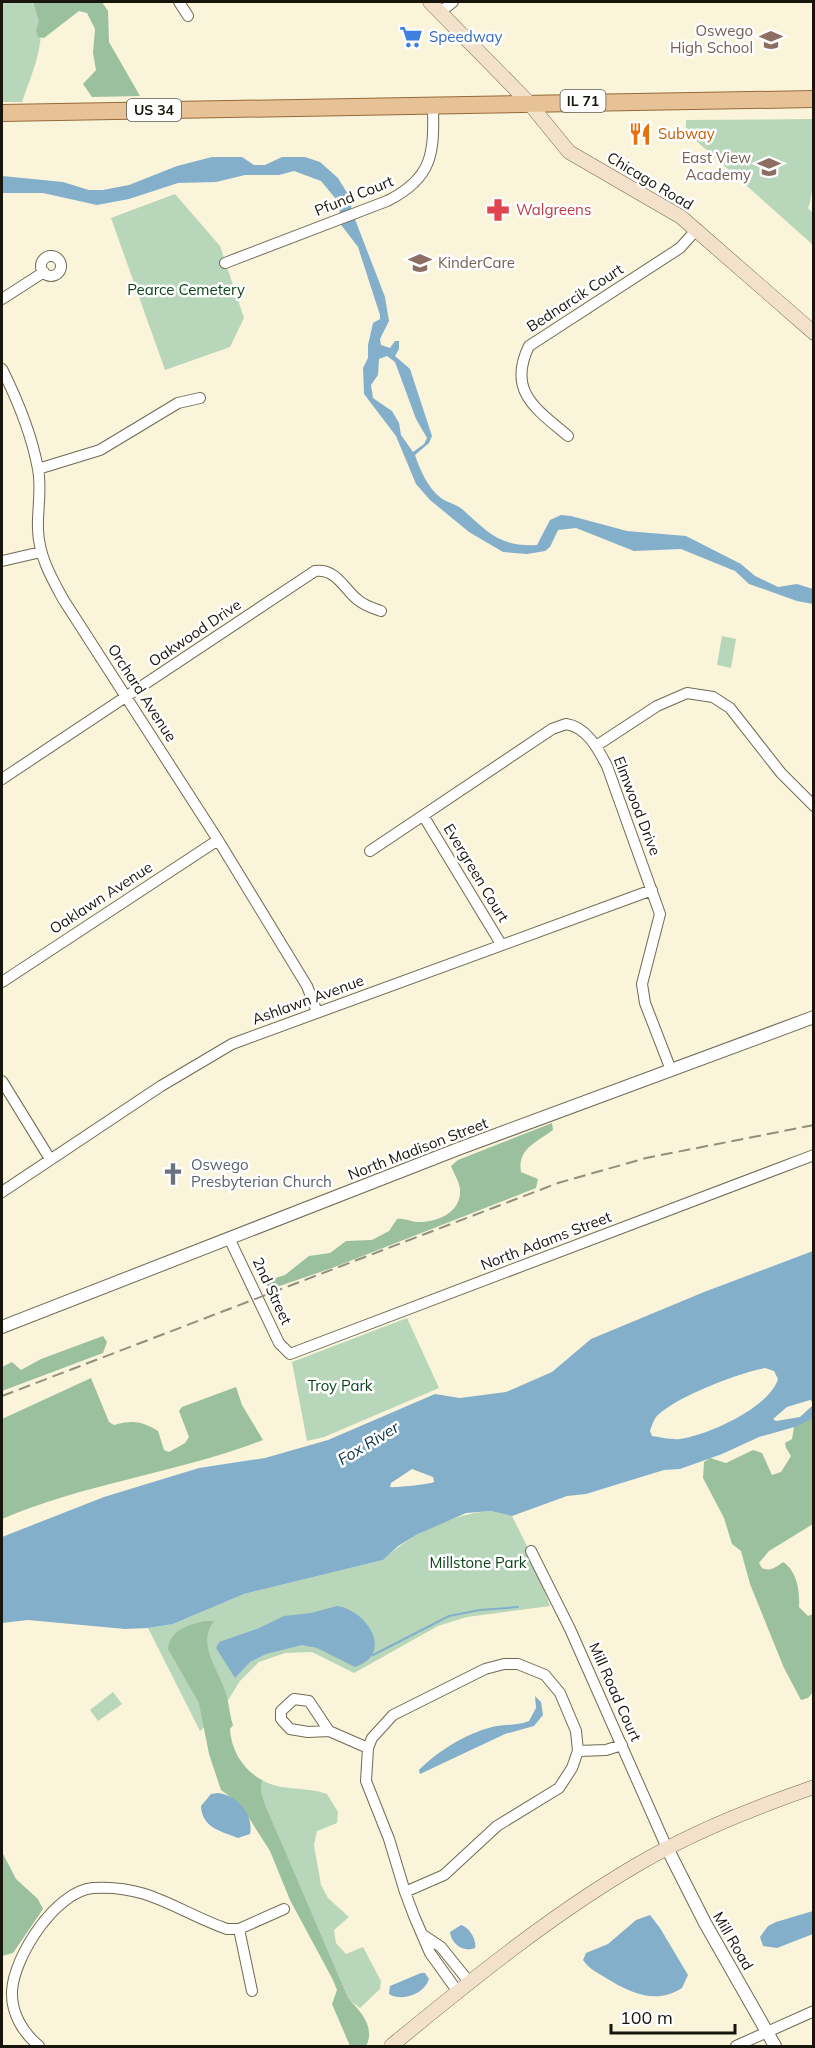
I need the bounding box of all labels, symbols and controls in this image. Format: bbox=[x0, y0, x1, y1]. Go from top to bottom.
place label: Oswego High School bbox=[670, 21, 753, 57]
supermarket icon: Speedway bbox=[398, 24, 424, 50]
place label: Speedway bbox=[429, 27, 502, 46]
school or university icon: Oswego High School bbox=[758, 27, 784, 53]
road number: IL 71 bbox=[560, 90, 606, 112]
road number: US 34 bbox=[127, 99, 181, 121]
restaurant icon: Subway bbox=[627, 121, 653, 147]
place label: Subway bbox=[658, 124, 715, 143]
street label: Chicago Road bbox=[604, 147, 697, 214]
place label: East View Academy bbox=[682, 148, 751, 184]
school or university icon: East View Academy bbox=[756, 154, 782, 180]
street label: Pfund Court bbox=[312, 171, 396, 220]
pharmacy icon: Walgreens bbox=[485, 197, 511, 223]
place label: Walgreens bbox=[516, 200, 591, 219]
school or university icon: KinderCare bbox=[407, 250, 433, 276]
place label: KinderCare bbox=[438, 253, 515, 272]
street label: Bednarcik Court bbox=[523, 259, 627, 336]
park label: Pearce Cemetery bbox=[127, 280, 245, 299]
street label: Oakwood Drive bbox=[145, 595, 244, 670]
street label: Orchard Avenue bbox=[104, 640, 181, 745]
street label: Elmwood Drive bbox=[610, 754, 665, 858]
street label: Evergreen Court bbox=[440, 820, 513, 925]
street label: Oaklawn Avenue bbox=[46, 857, 156, 938]
street label: Ashlawn Avenue bbox=[249, 970, 366, 1029]
street label: North Madison Street bbox=[345, 1113, 490, 1184]
place label: Oswego Presbyterian Church bbox=[191, 1155, 332, 1191]
church icon: Oswego Presbyterian Church bbox=[160, 1161, 186, 1187]
street label: North Adams Street bbox=[478, 1207, 614, 1274]
street label: 2nd Street bbox=[249, 1254, 296, 1328]
park label: Troy Park bbox=[307, 1376, 373, 1395]
water label: Fox River bbox=[334, 1416, 403, 1469]
park label: Millstone Park bbox=[429, 1553, 527, 1572]
street label: Mill Road Court bbox=[585, 1639, 646, 1744]
street label: Mill Road bbox=[709, 1908, 758, 1973]
scale bar bbox=[611, 1997, 736, 2035]
text: 100 m bbox=[620, 2006, 673, 2029]

